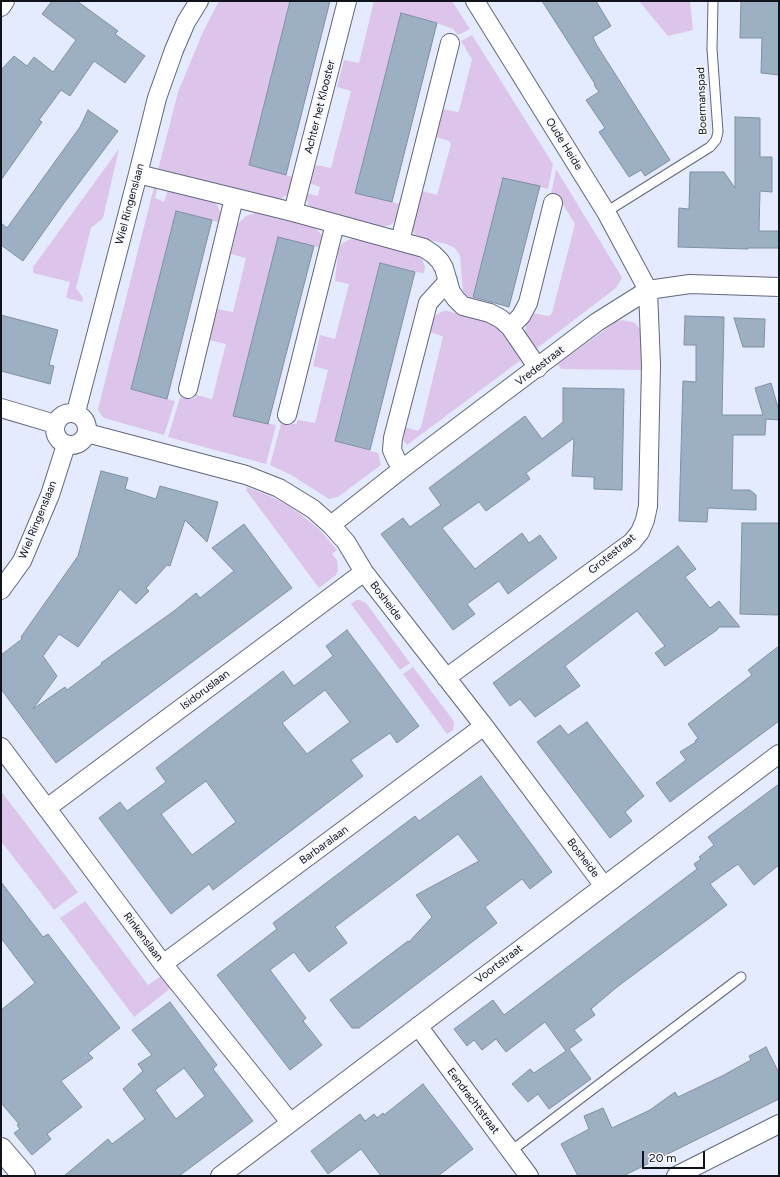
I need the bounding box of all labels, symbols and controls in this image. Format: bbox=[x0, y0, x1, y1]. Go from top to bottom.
street label: Achter het Klooster bbox=[302, 59, 338, 155]
street label: Boermanspad bbox=[694, 67, 710, 135]
street label: Oude Heide bbox=[543, 115, 585, 173]
street label: Wiel Ringenslaan bbox=[113, 162, 147, 246]
street label: Vredestraat bbox=[513, 343, 567, 389]
street label: Wiel Ringenslaan bbox=[16, 479, 60, 561]
street label: Grotestraat bbox=[586, 531, 638, 577]
street label: Bosheide bbox=[367, 579, 405, 623]
street label: Isidoruslaan bbox=[178, 667, 232, 713]
street label: Barbaralaan bbox=[297, 823, 351, 867]
street label: Bosheide bbox=[564, 836, 602, 880]
street label: Rinkenslaan bbox=[120, 910, 166, 964]
street label: Voortstraat bbox=[473, 942, 525, 986]
street label: Eendrachtstraat bbox=[444, 1065, 502, 1137]
scale bar bbox=[644, 1143, 707, 1169]
text: 20 m bbox=[649, 1151, 677, 1165]

